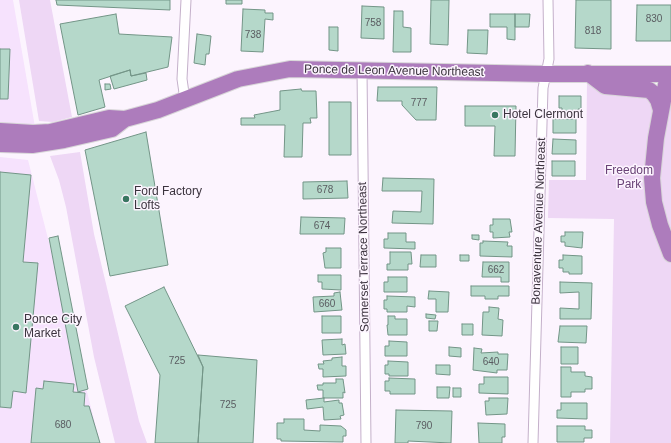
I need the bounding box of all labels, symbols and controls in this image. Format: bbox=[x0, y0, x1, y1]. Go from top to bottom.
house number: 830 bbox=[646, 13, 662, 25]
house number: 758 bbox=[365, 17, 381, 29]
house number: 818 bbox=[585, 25, 601, 37]
house number: 738 bbox=[245, 29, 261, 41]
street label: Ponce de Leon Avenue Northeast bbox=[304, 62, 484, 80]
house number: 777 bbox=[411, 97, 427, 109]
place label: Hotel Clermont bbox=[503, 108, 583, 122]
marker: Hotel Clermont bbox=[490, 110, 500, 120]
street label: Bonaventure Avenue Northeast bbox=[529, 137, 549, 305]
park label: Freedom Park bbox=[605, 164, 653, 192]
street label: Somerset Terrace Northeast bbox=[355, 182, 373, 332]
house number: 678 bbox=[317, 184, 333, 196]
place label: Ford Factory Lofts bbox=[134, 185, 202, 213]
marker: Ford Factory Lofts bbox=[121, 194, 131, 204]
house number: 674 bbox=[314, 220, 330, 232]
house number: 662 bbox=[488, 264, 504, 276]
house number: 660 bbox=[319, 298, 335, 310]
place label: Ponce City Market bbox=[24, 313, 82, 341]
marker: Ponce City Market bbox=[11, 322, 21, 332]
house number: 725 bbox=[169, 355, 185, 367]
house number: 640 bbox=[483, 356, 499, 368]
house number: 725 bbox=[220, 399, 236, 411]
house number: 680 bbox=[55, 419, 71, 431]
house number: 790 bbox=[416, 420, 432, 432]

